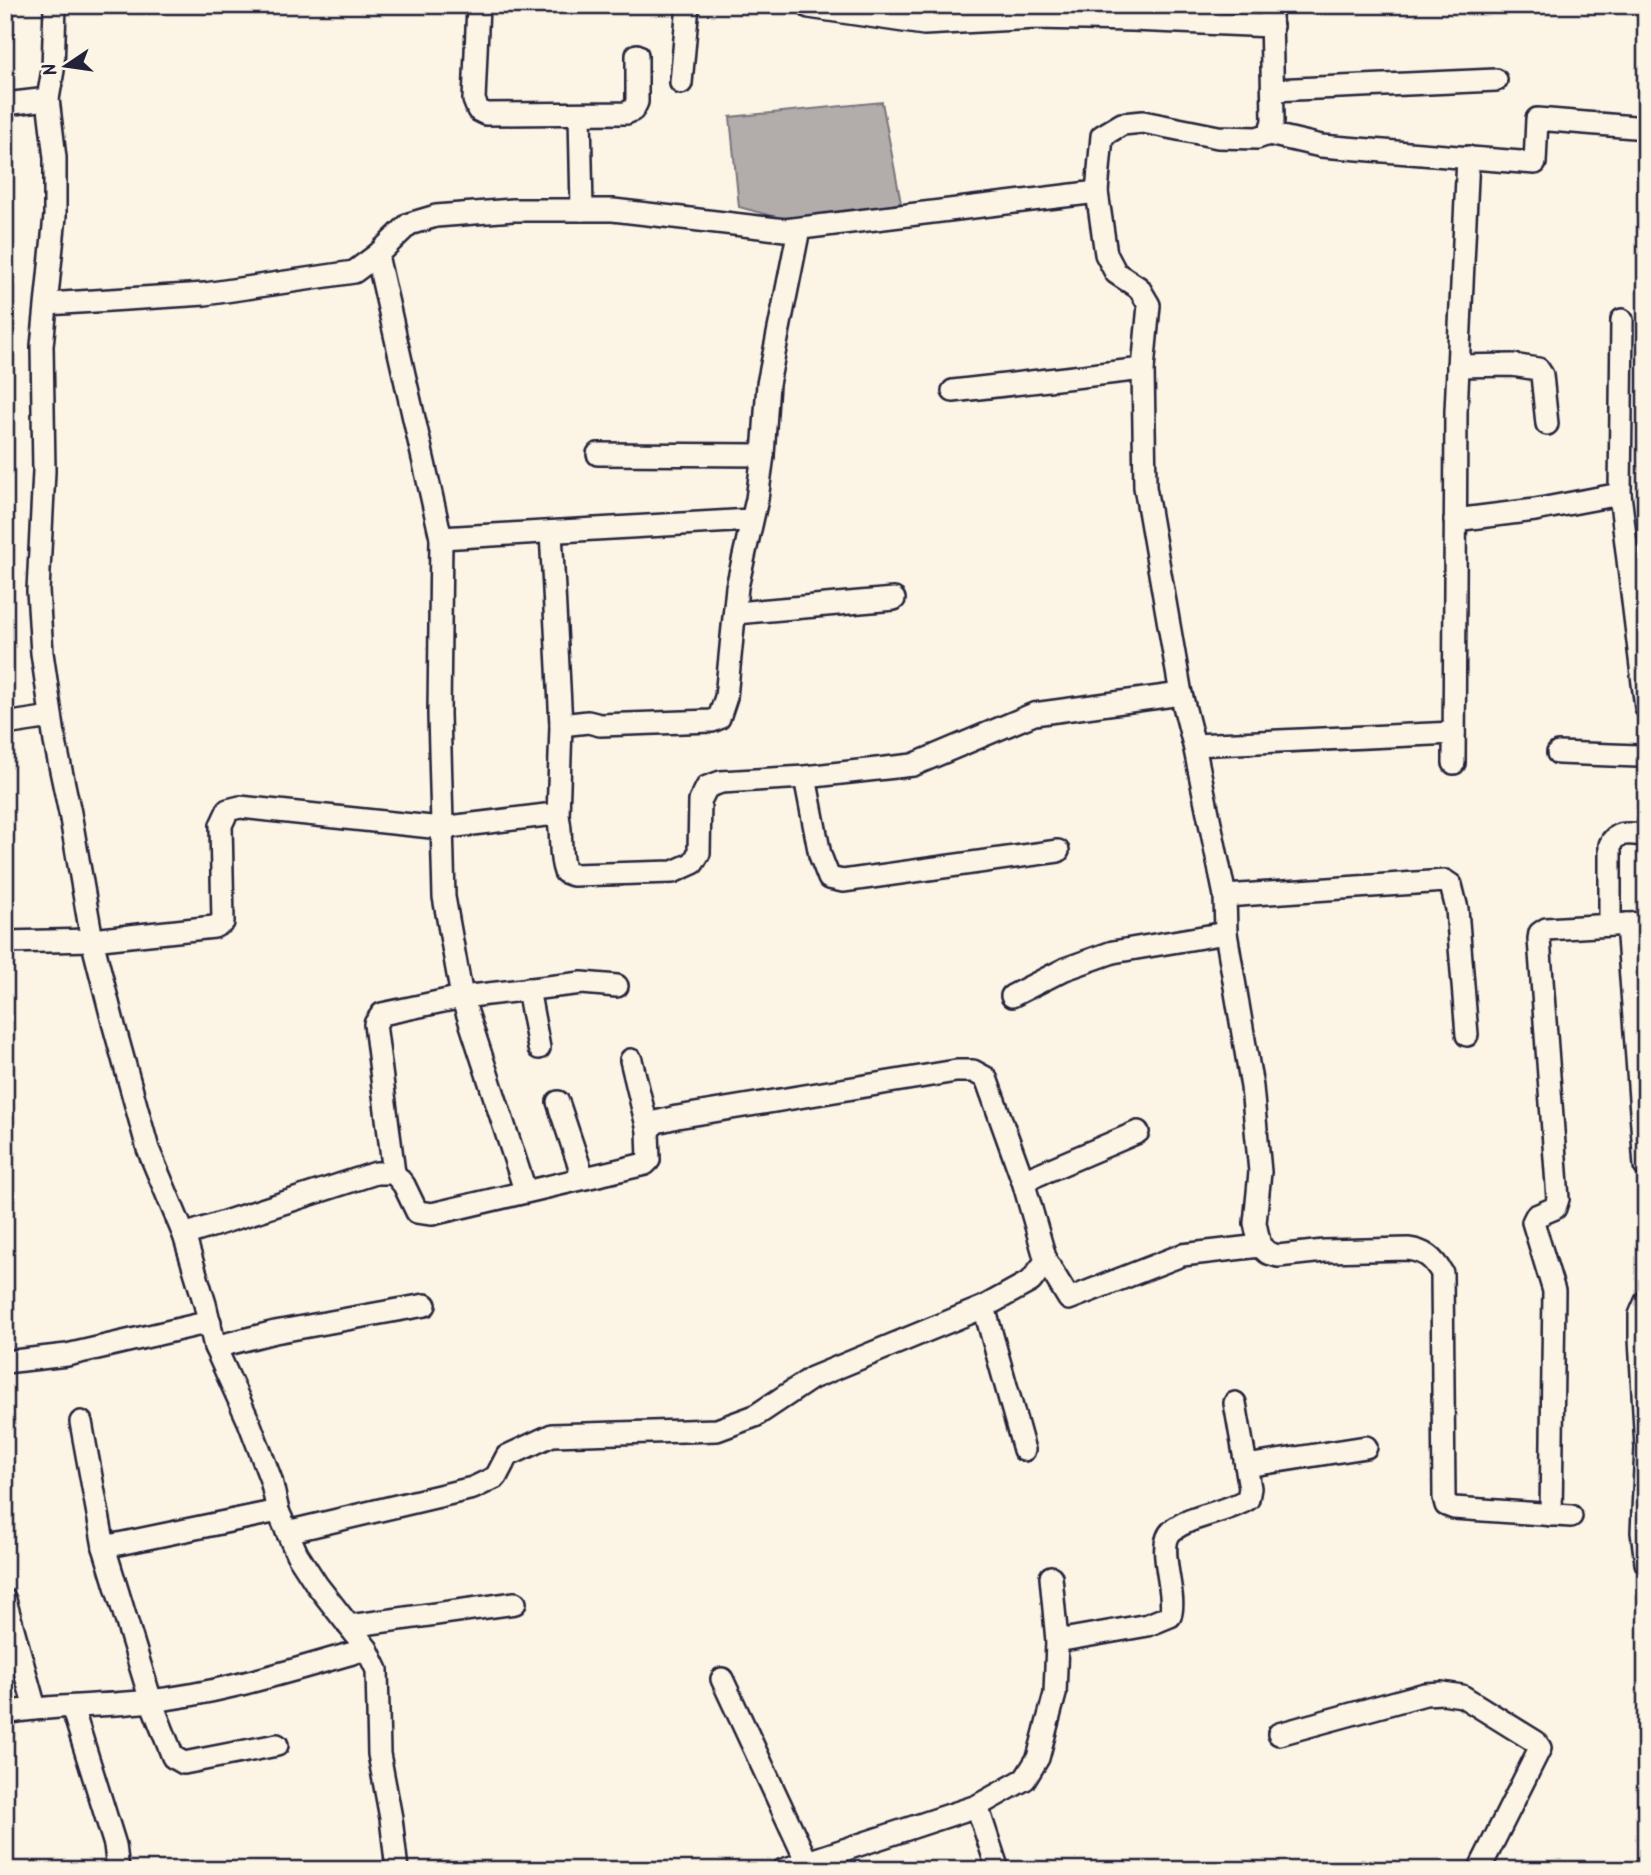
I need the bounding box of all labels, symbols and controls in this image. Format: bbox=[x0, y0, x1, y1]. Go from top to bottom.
north arrow bbox=[32, 32, 102, 102]
text: N bbox=[35, 60, 67, 79]

